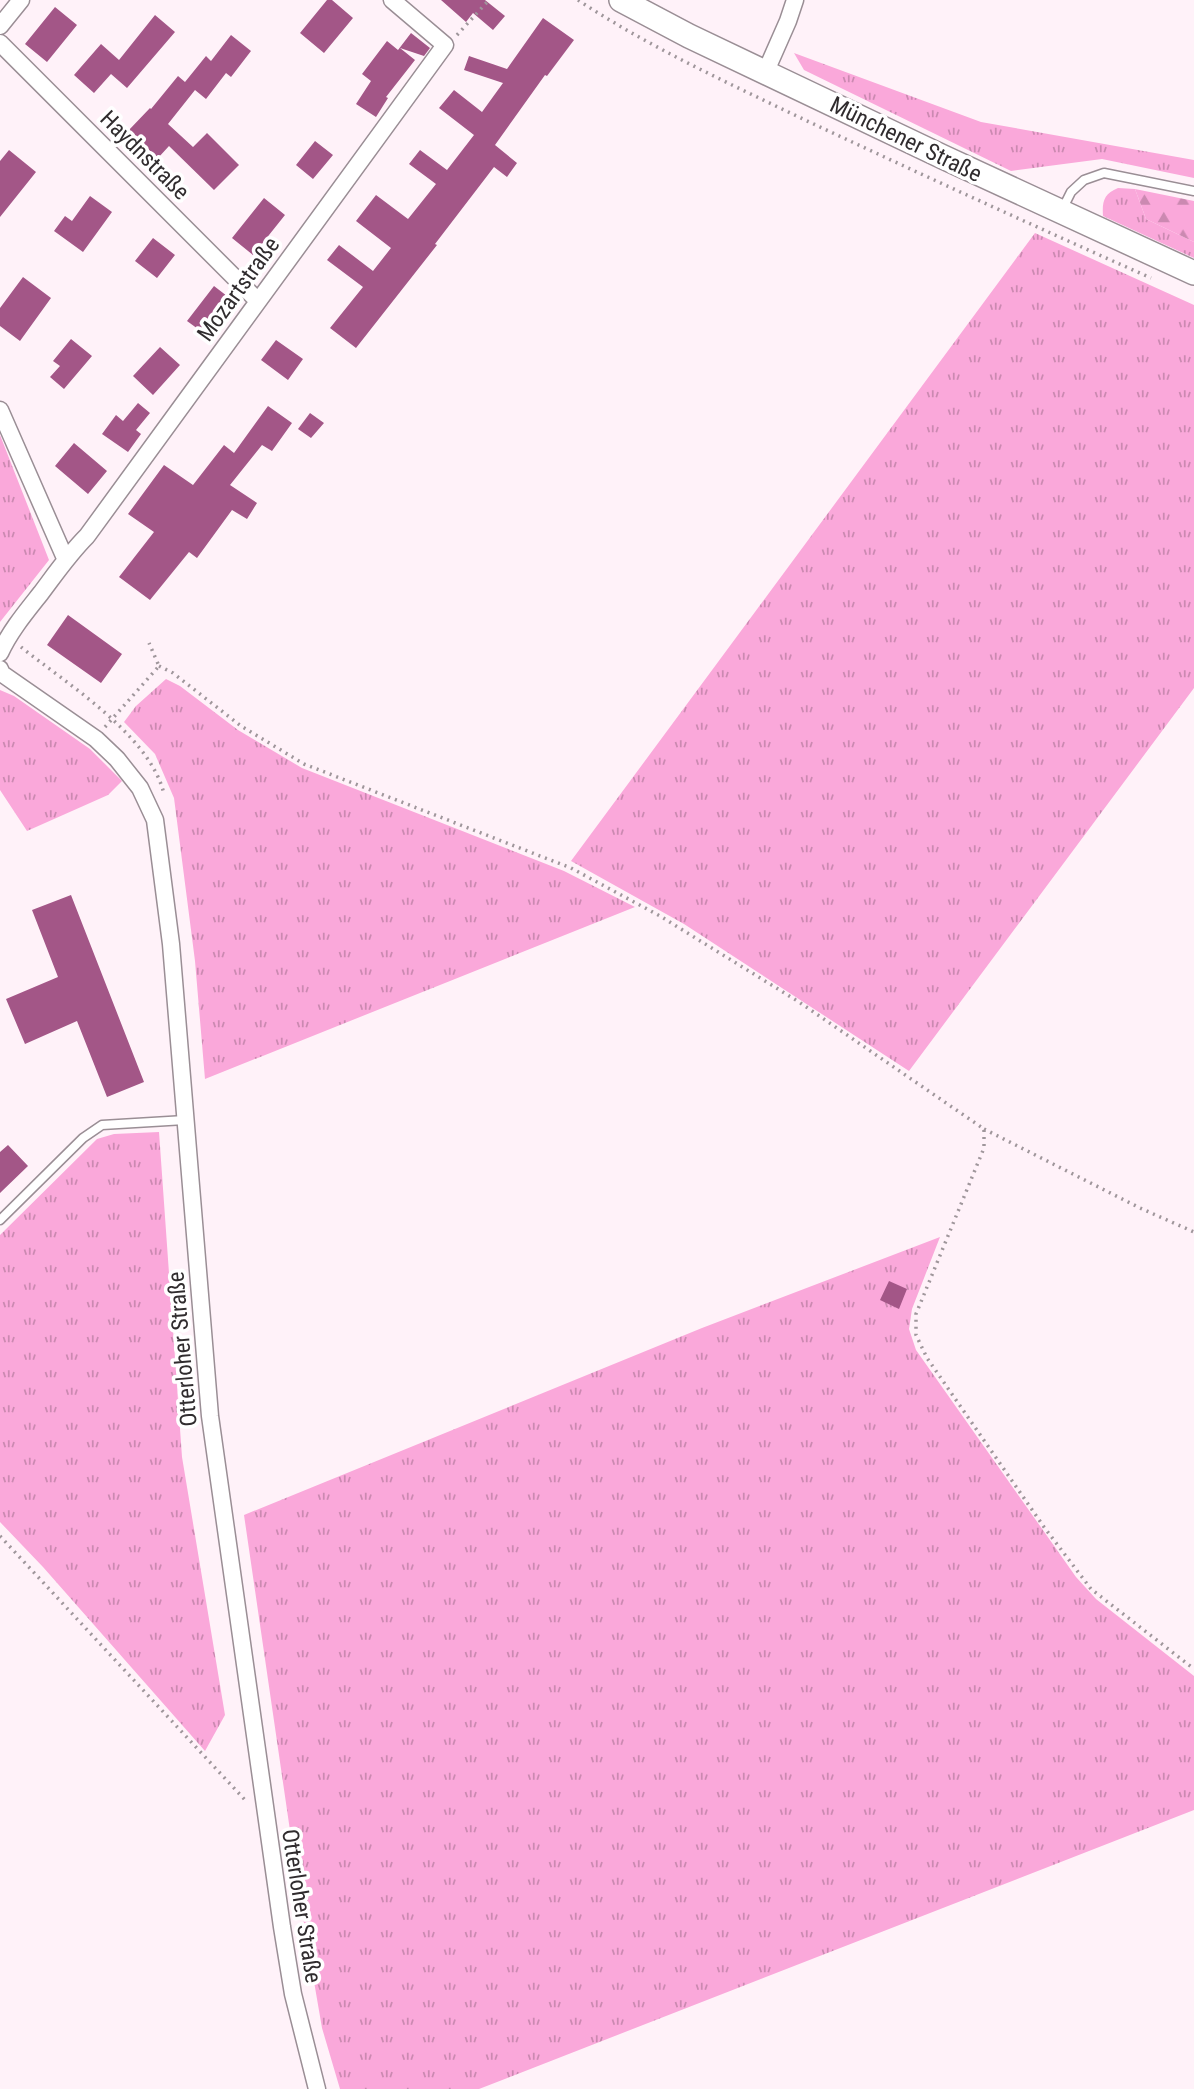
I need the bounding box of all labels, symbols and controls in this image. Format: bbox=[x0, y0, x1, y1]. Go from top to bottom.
street label: Münchener Straße bbox=[826, 91, 986, 188]
street label: Haydnstraße bbox=[95, 105, 195, 205]
street label: Mozartstraße bbox=[192, 232, 285, 347]
street label: Otterloher Straße bbox=[162, 1270, 203, 1428]
street label: Otterloher Straße bbox=[276, 1827, 327, 1985]

